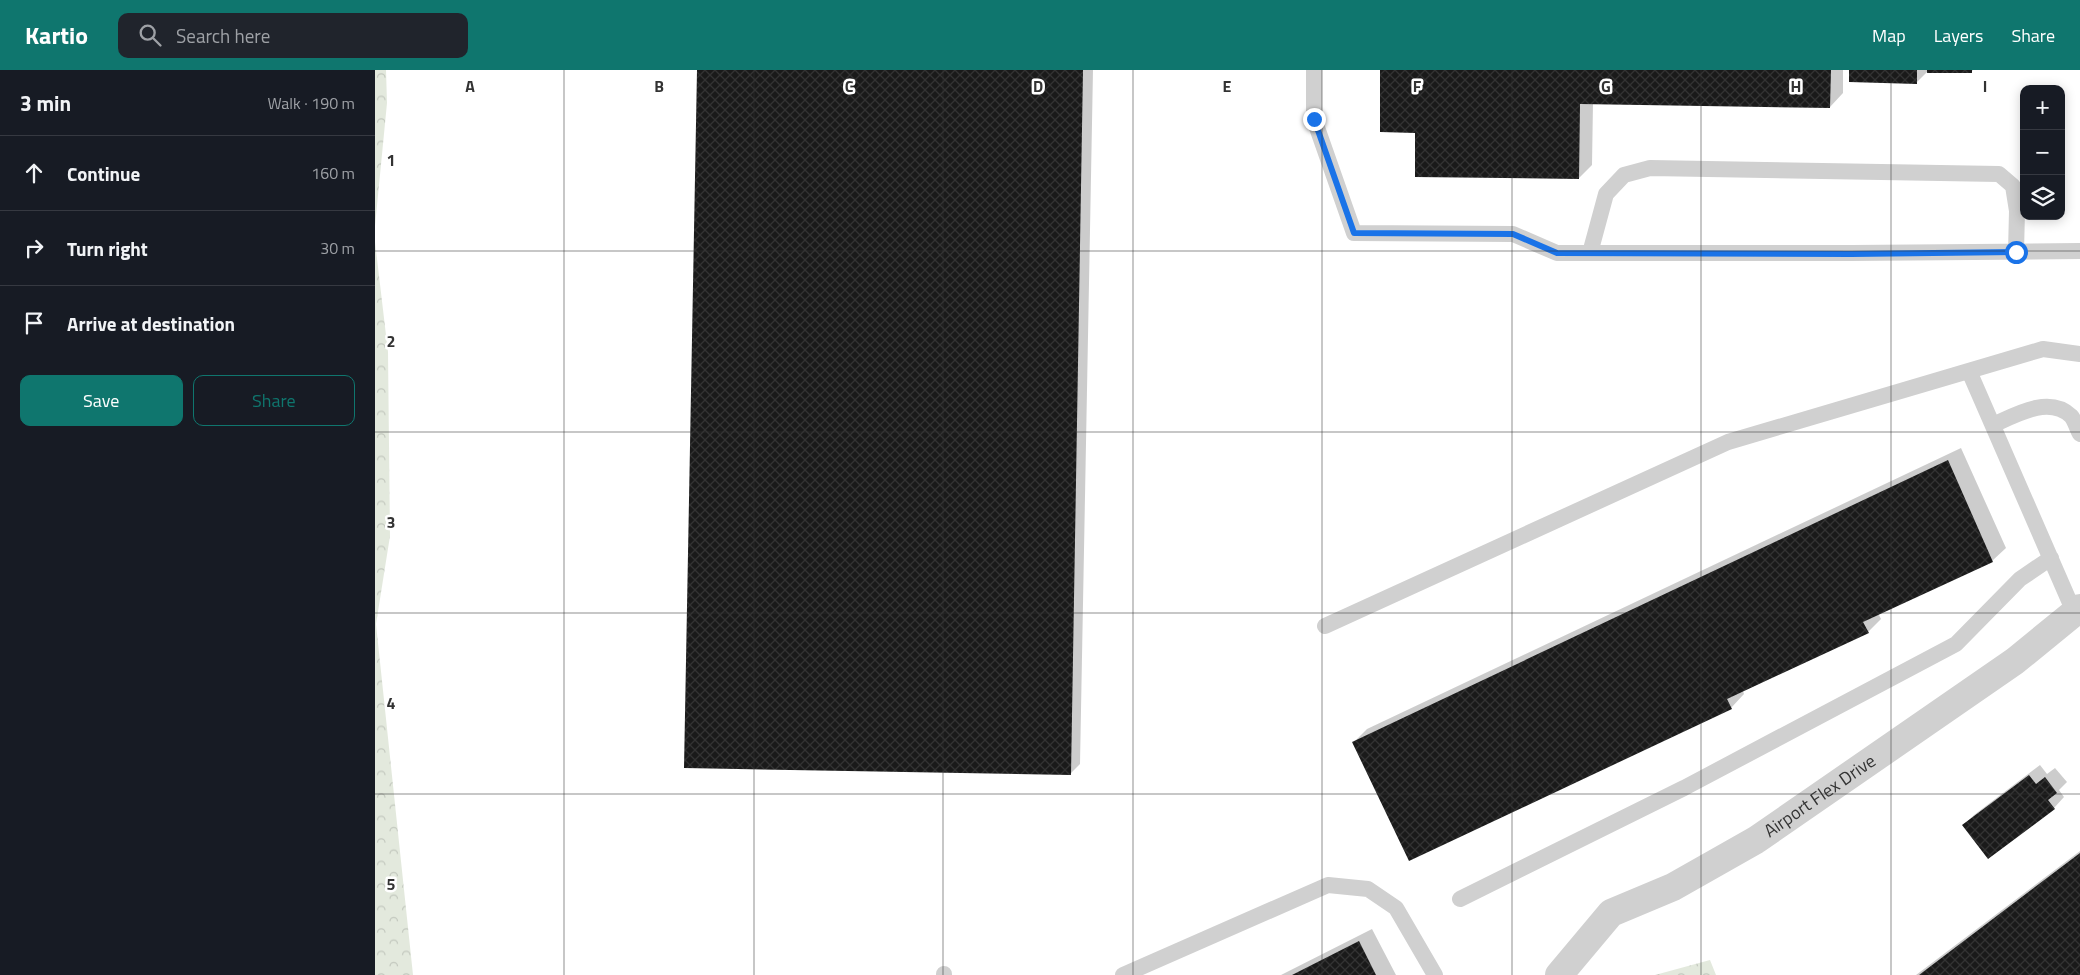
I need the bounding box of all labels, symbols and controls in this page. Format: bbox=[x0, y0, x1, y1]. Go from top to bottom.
search box bbox=[118, 13, 468, 58]
text: Kartio bbox=[25, 17, 88, 53]
icon: search bbox=[136, 21, 164, 49]
text: Search here bbox=[176, 21, 270, 50]
text: Map bbox=[1872, 22, 1906, 49]
text: Layers bbox=[1934, 22, 1983, 49]
text: Share bbox=[2011, 22, 2055, 49]
text: A bbox=[465, 74, 475, 98]
text: B bbox=[654, 74, 664, 98]
text: C bbox=[845, 74, 854, 98]
text: D bbox=[1033, 74, 1043, 98]
text: E bbox=[1223, 74, 1232, 98]
text: F bbox=[1413, 74, 1422, 98]
text: G bbox=[1601, 74, 1611, 98]
text: H bbox=[1791, 74, 1801, 98]
text: I bbox=[1983, 74, 1987, 98]
map controls bbox=[2020, 85, 2065, 220]
button: + bbox=[2020, 85, 2065, 130]
text: 3 min bbox=[20, 87, 71, 119]
text: Walk · 190 m bbox=[267, 91, 355, 115]
route end bbox=[1303, 108, 1326, 131]
button: − bbox=[2020, 130, 2065, 175]
text: 1 bbox=[387, 148, 395, 172]
icon: ahead bbox=[20, 159, 48, 187]
text: Continue bbox=[67, 159, 140, 188]
text: 160 m bbox=[311, 161, 355, 185]
button: layers bbox=[2020, 175, 2065, 220]
icon: right bbox=[20, 234, 48, 262]
text: Turn right bbox=[67, 234, 148, 263]
text: 30 m bbox=[320, 236, 355, 260]
route start bbox=[2005, 241, 2028, 264]
icon: arrive bbox=[20, 309, 48, 337]
text: Arrive at destination bbox=[67, 309, 235, 338]
text: 2 bbox=[387, 329, 395, 353]
button: Save bbox=[20, 375, 183, 426]
button: Share bbox=[193, 375, 355, 426]
text: 3 bbox=[387, 510, 395, 534]
text: 4 bbox=[387, 691, 396, 715]
street label: Airport Flex Drive bbox=[1758, 747, 1881, 844]
text: 5 bbox=[387, 872, 396, 896]

